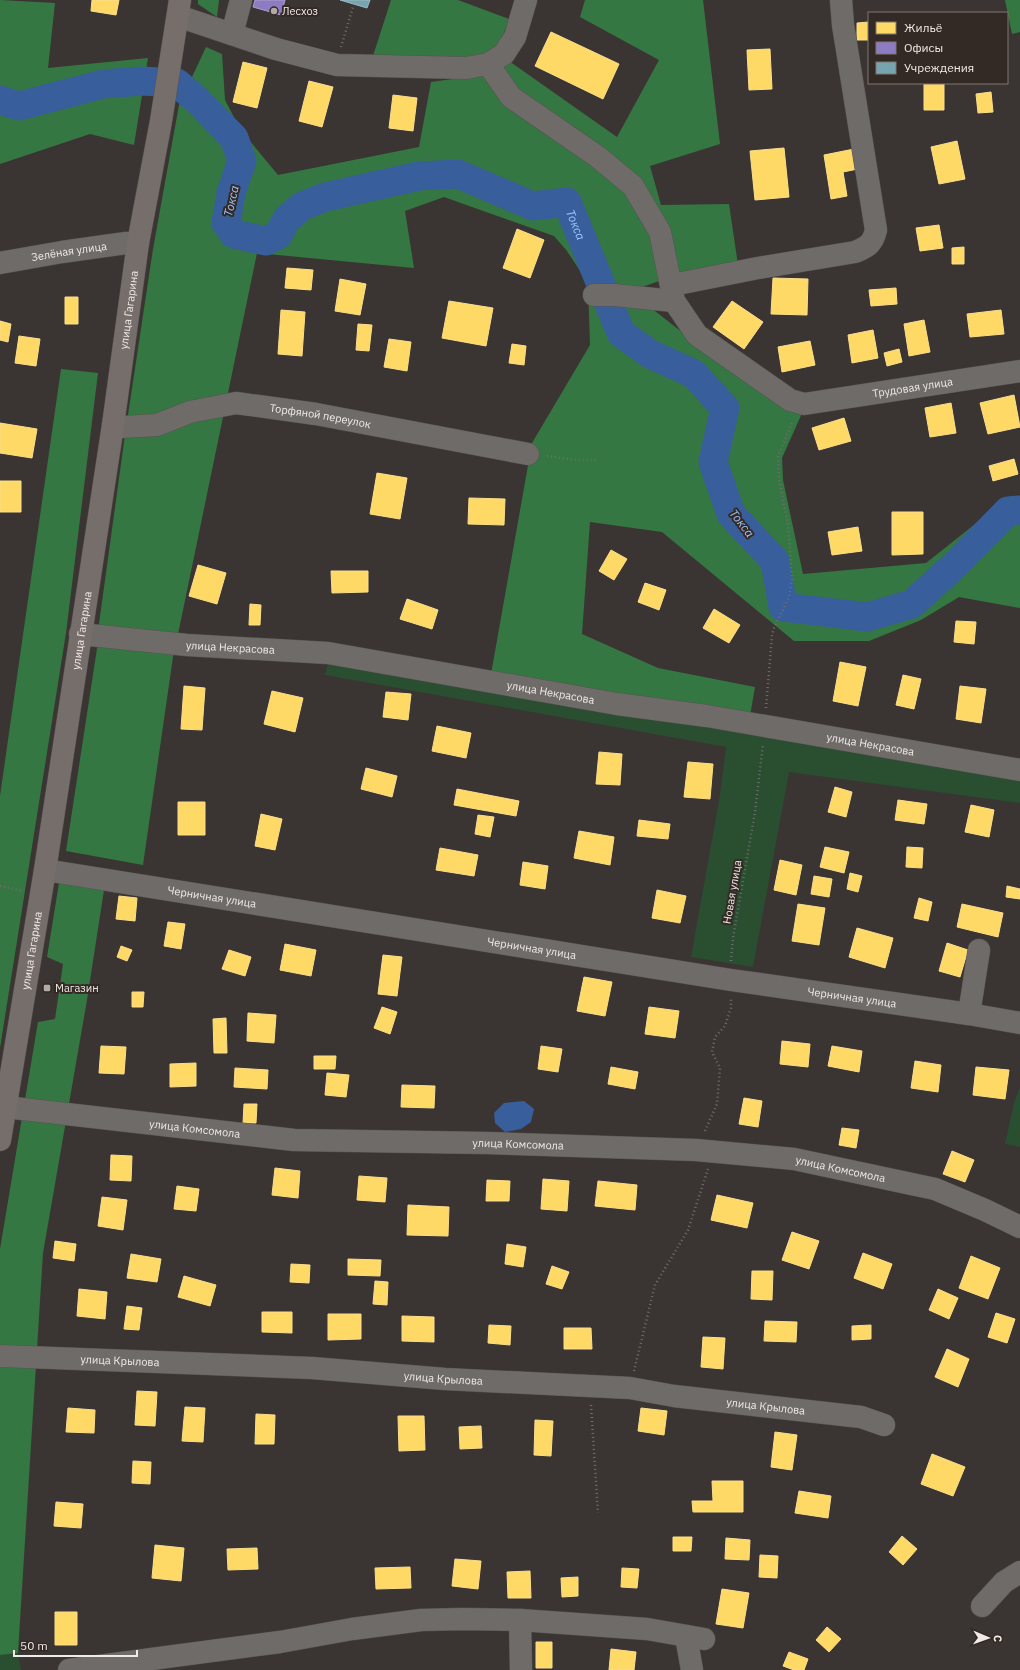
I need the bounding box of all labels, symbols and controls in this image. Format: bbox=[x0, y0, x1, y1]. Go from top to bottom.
place label: Лесхоз bbox=[282, 4, 318, 18]
marker: Лесхоз bbox=[269, 6, 279, 16]
legend bbox=[868, 12, 1008, 84]
text: Жильё bbox=[904, 20, 943, 35]
text: Офисы bbox=[904, 40, 943, 55]
text: Учреждения bbox=[904, 60, 974, 75]
water label: Токса bbox=[220, 184, 242, 218]
water label: Токса bbox=[563, 207, 589, 242]
street label: Зелёная улица bbox=[30, 239, 108, 264]
street label: улица Гагарина bbox=[116, 270, 141, 350]
street label: Трудовая улица bbox=[871, 374, 954, 400]
street label: Торфяной переулок bbox=[269, 401, 372, 431]
water label: Токса bbox=[726, 506, 758, 540]
street label: улица Гагарина bbox=[69, 590, 95, 671]
street label: улица Некрасова bbox=[186, 638, 275, 657]
street label: улица Некрасова bbox=[506, 678, 596, 707]
street label: улица Некрасова bbox=[826, 730, 916, 759]
street label: Новая улица bbox=[719, 859, 745, 925]
street label: Черничная улица bbox=[166, 883, 257, 911]
street label: улица Гагарина bbox=[18, 910, 45, 991]
street label: Черничная улица bbox=[486, 934, 577, 962]
place label: Магазин bbox=[55, 981, 99, 995]
marker: Магазин bbox=[42, 983, 52, 993]
street label: Черничная улица bbox=[807, 984, 898, 1011]
street label: улица Комсомола bbox=[149, 1117, 241, 1141]
street label: улица Комсомола bbox=[472, 1136, 564, 1153]
street label: улица Комсомола bbox=[794, 1153, 887, 1185]
street label: улица Крылова bbox=[80, 1352, 160, 1369]
street label: улица Крылова bbox=[403, 1369, 483, 1388]
street label: улица Крылова bbox=[726, 1395, 806, 1418]
north arrow bbox=[968, 1618, 1008, 1658]
scale bar bbox=[14, 1632, 137, 1658]
text: С bbox=[991, 1635, 1005, 1642]
text: 50 m bbox=[20, 1638, 48, 1653]

